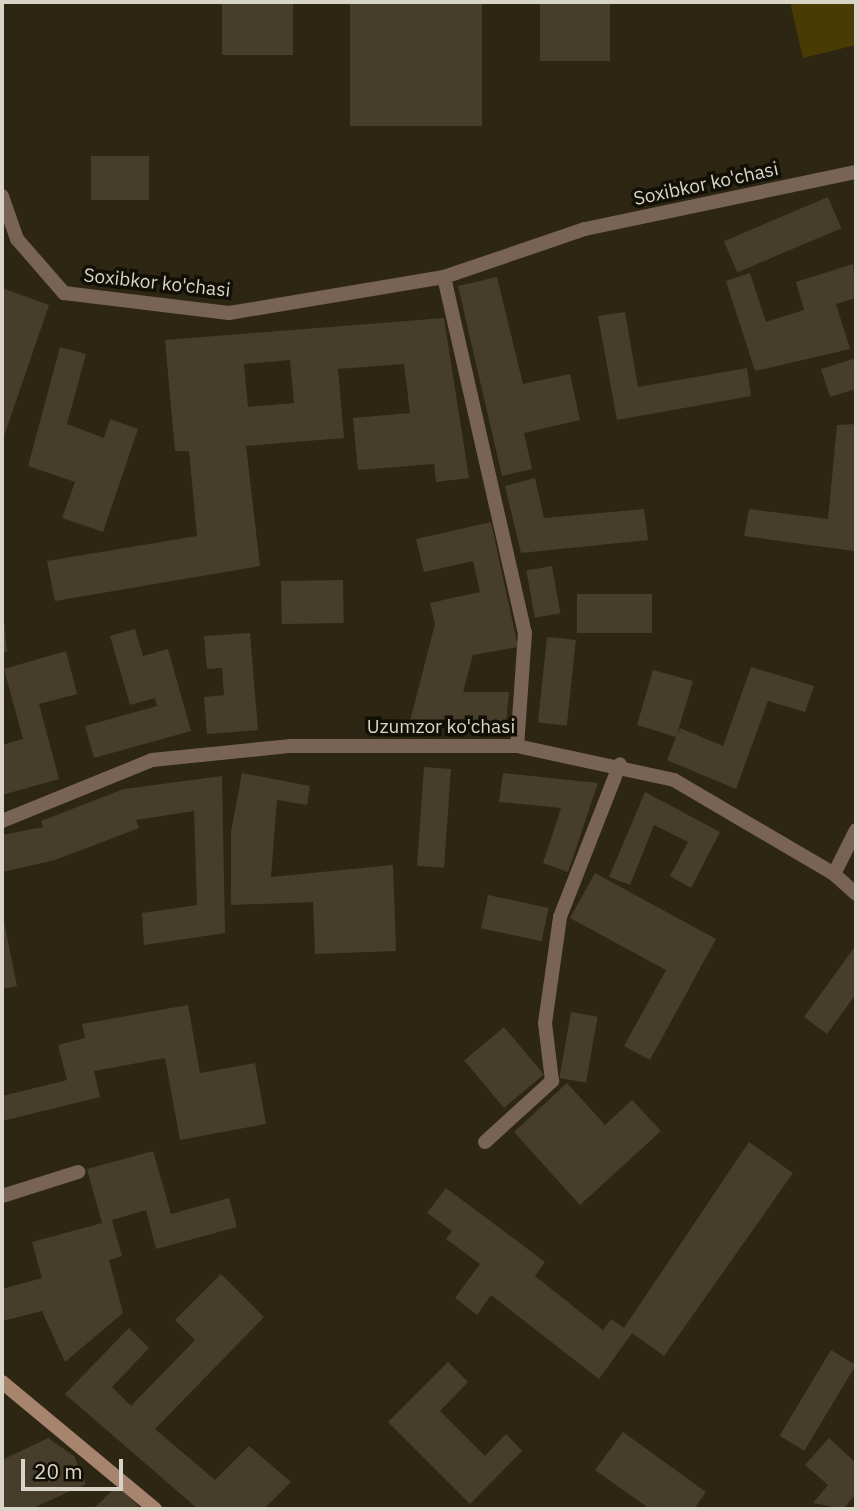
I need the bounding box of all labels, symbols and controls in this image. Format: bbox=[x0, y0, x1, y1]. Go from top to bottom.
street label: Soxibkor ko'chasi bbox=[632, 158, 780, 210]
street label: Soxibkor ko'chasi bbox=[83, 264, 231, 302]
street label: Uzumzor ko'chasi bbox=[367, 716, 515, 738]
scale bar bbox=[24, 1444, 126, 1488]
text: 20 m bbox=[34, 1457, 83, 1485]

